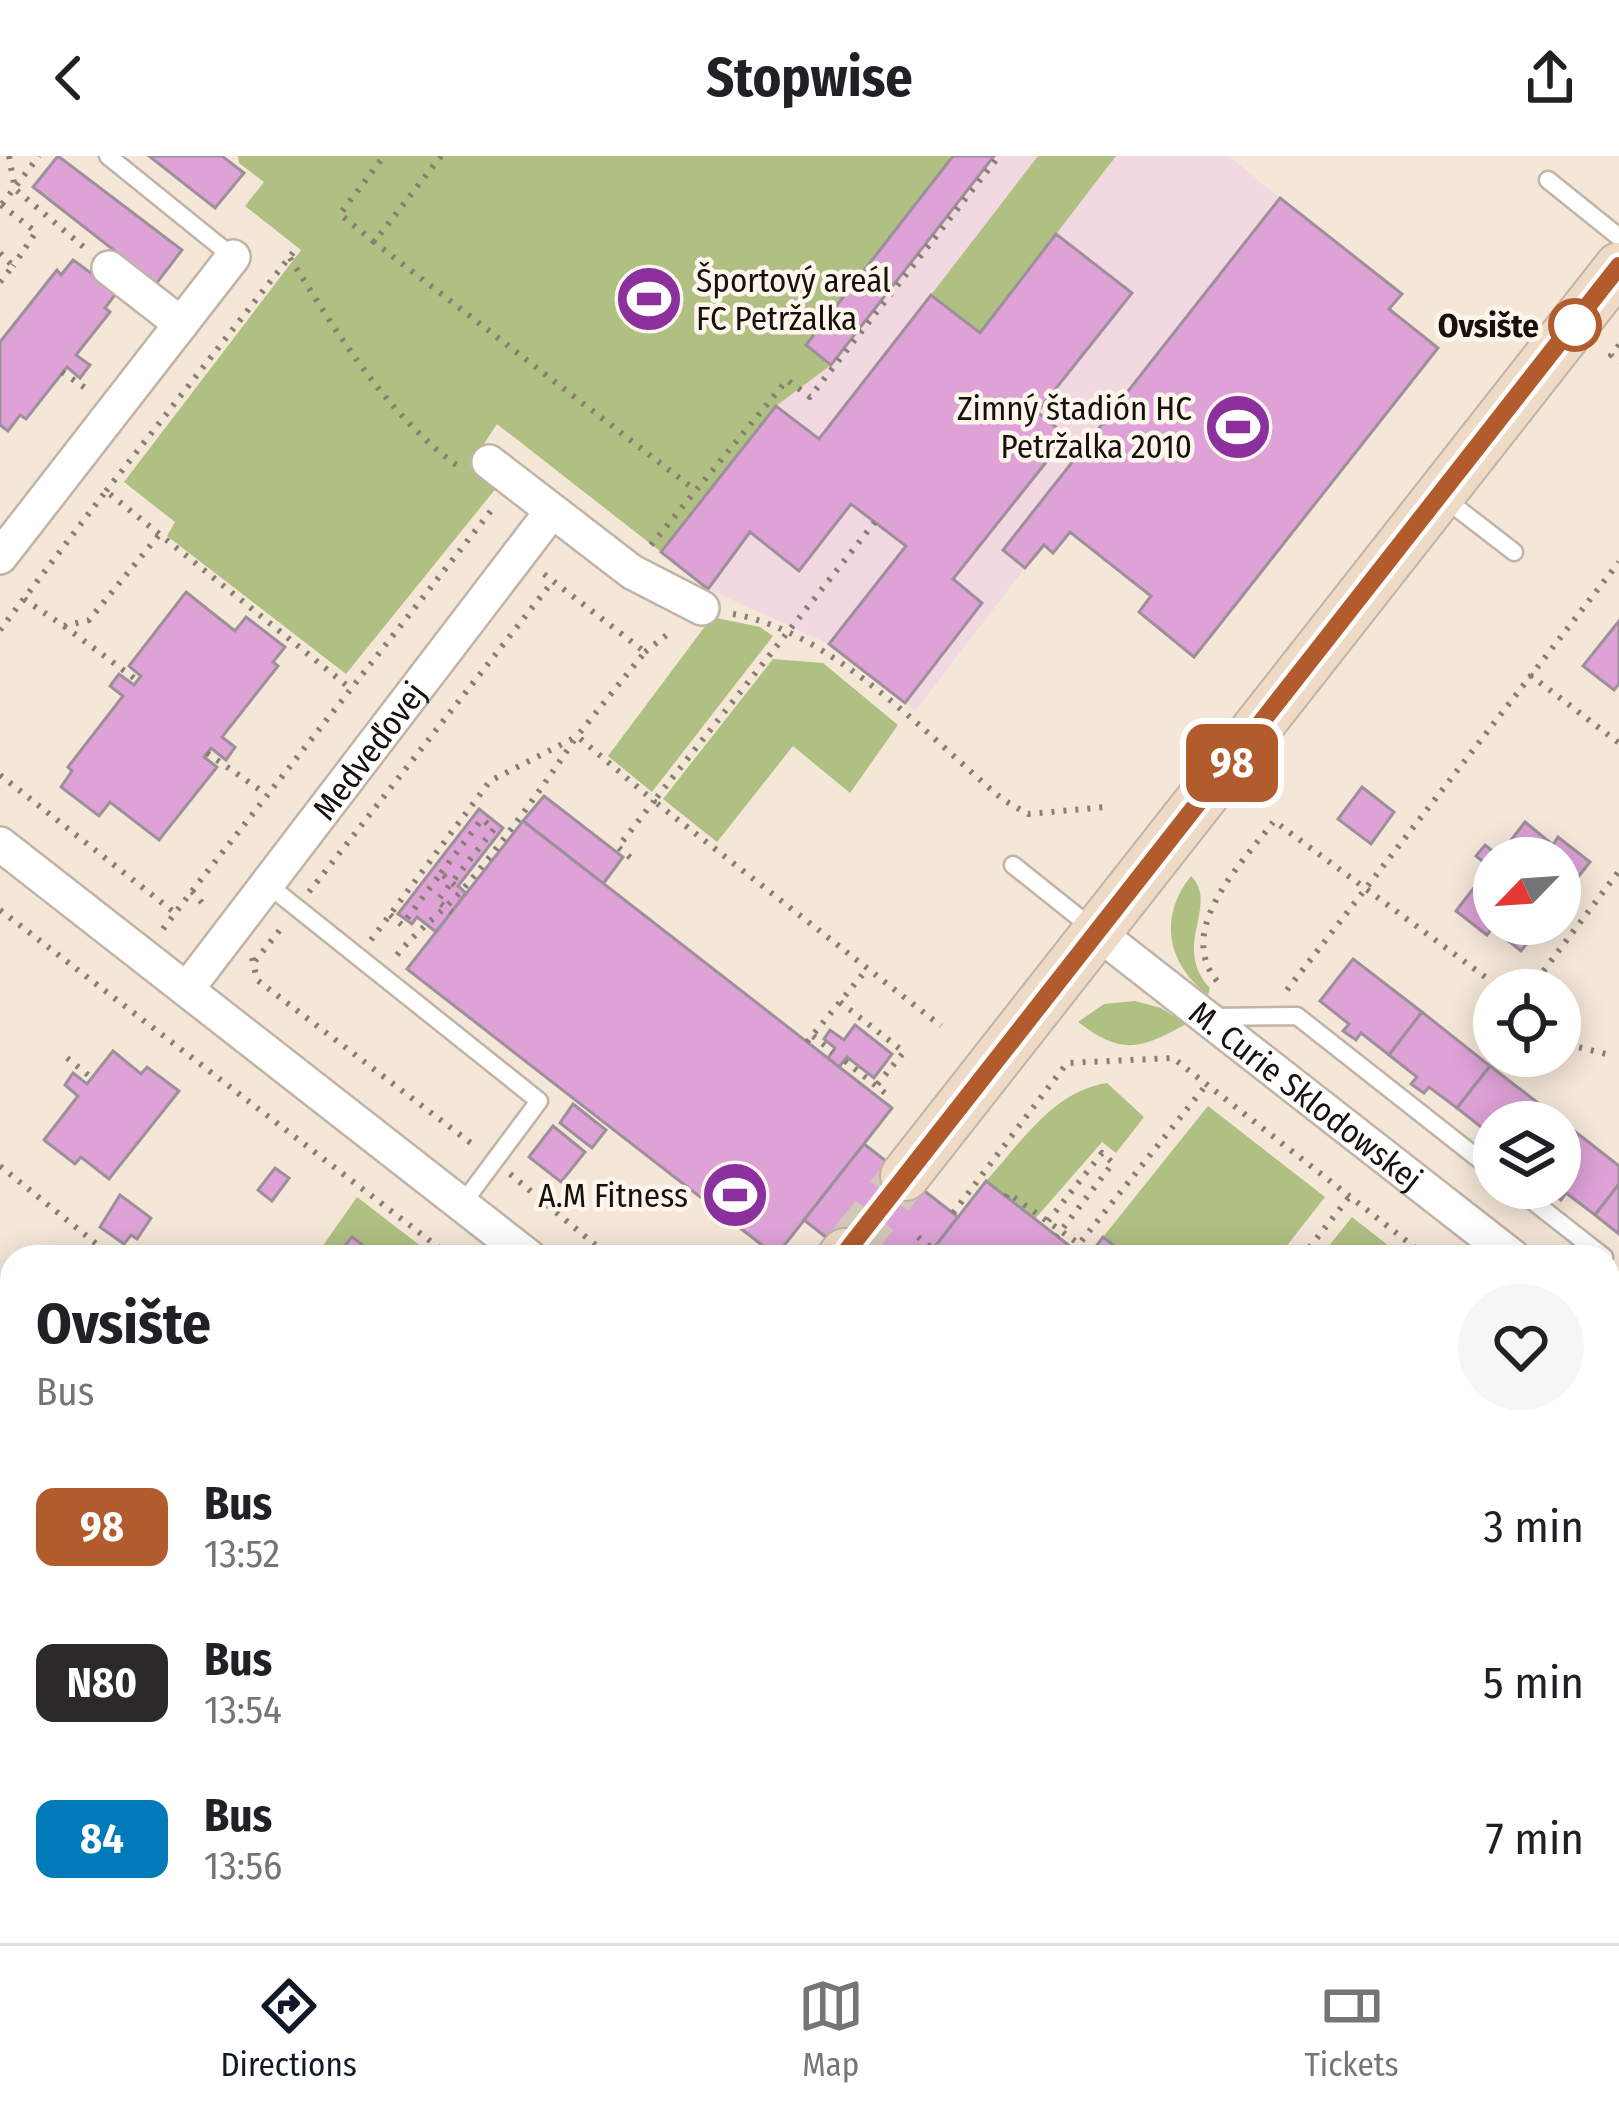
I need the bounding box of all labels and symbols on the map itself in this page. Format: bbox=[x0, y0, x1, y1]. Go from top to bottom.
place label: Športový areál FC Petržalka bbox=[696, 261, 891, 339]
sports icon: Športový areál FC Petržalka bbox=[614, 264, 684, 334]
marker: Ovsište bbox=[1550, 300, 1600, 350]
place label: Ovsište bbox=[1438, 306, 1539, 346]
place label: Zimný štadión HC Petržalka 2010 bbox=[957, 389, 1192, 467]
sports icon: Zimný štadión HC Petržalka 2010 bbox=[1203, 392, 1273, 462]
street label: Medveďovej bbox=[305, 674, 435, 828]
line badge: 98 bbox=[1178, 724, 1286, 802]
north arrow bbox=[1473, 837, 1581, 945]
street label: M. Curie Sklodowskej bbox=[1181, 993, 1430, 1199]
sports icon: A.M Fitness bbox=[700, 1160, 770, 1230]
place label: A.M Fitness bbox=[538, 1176, 688, 1216]

